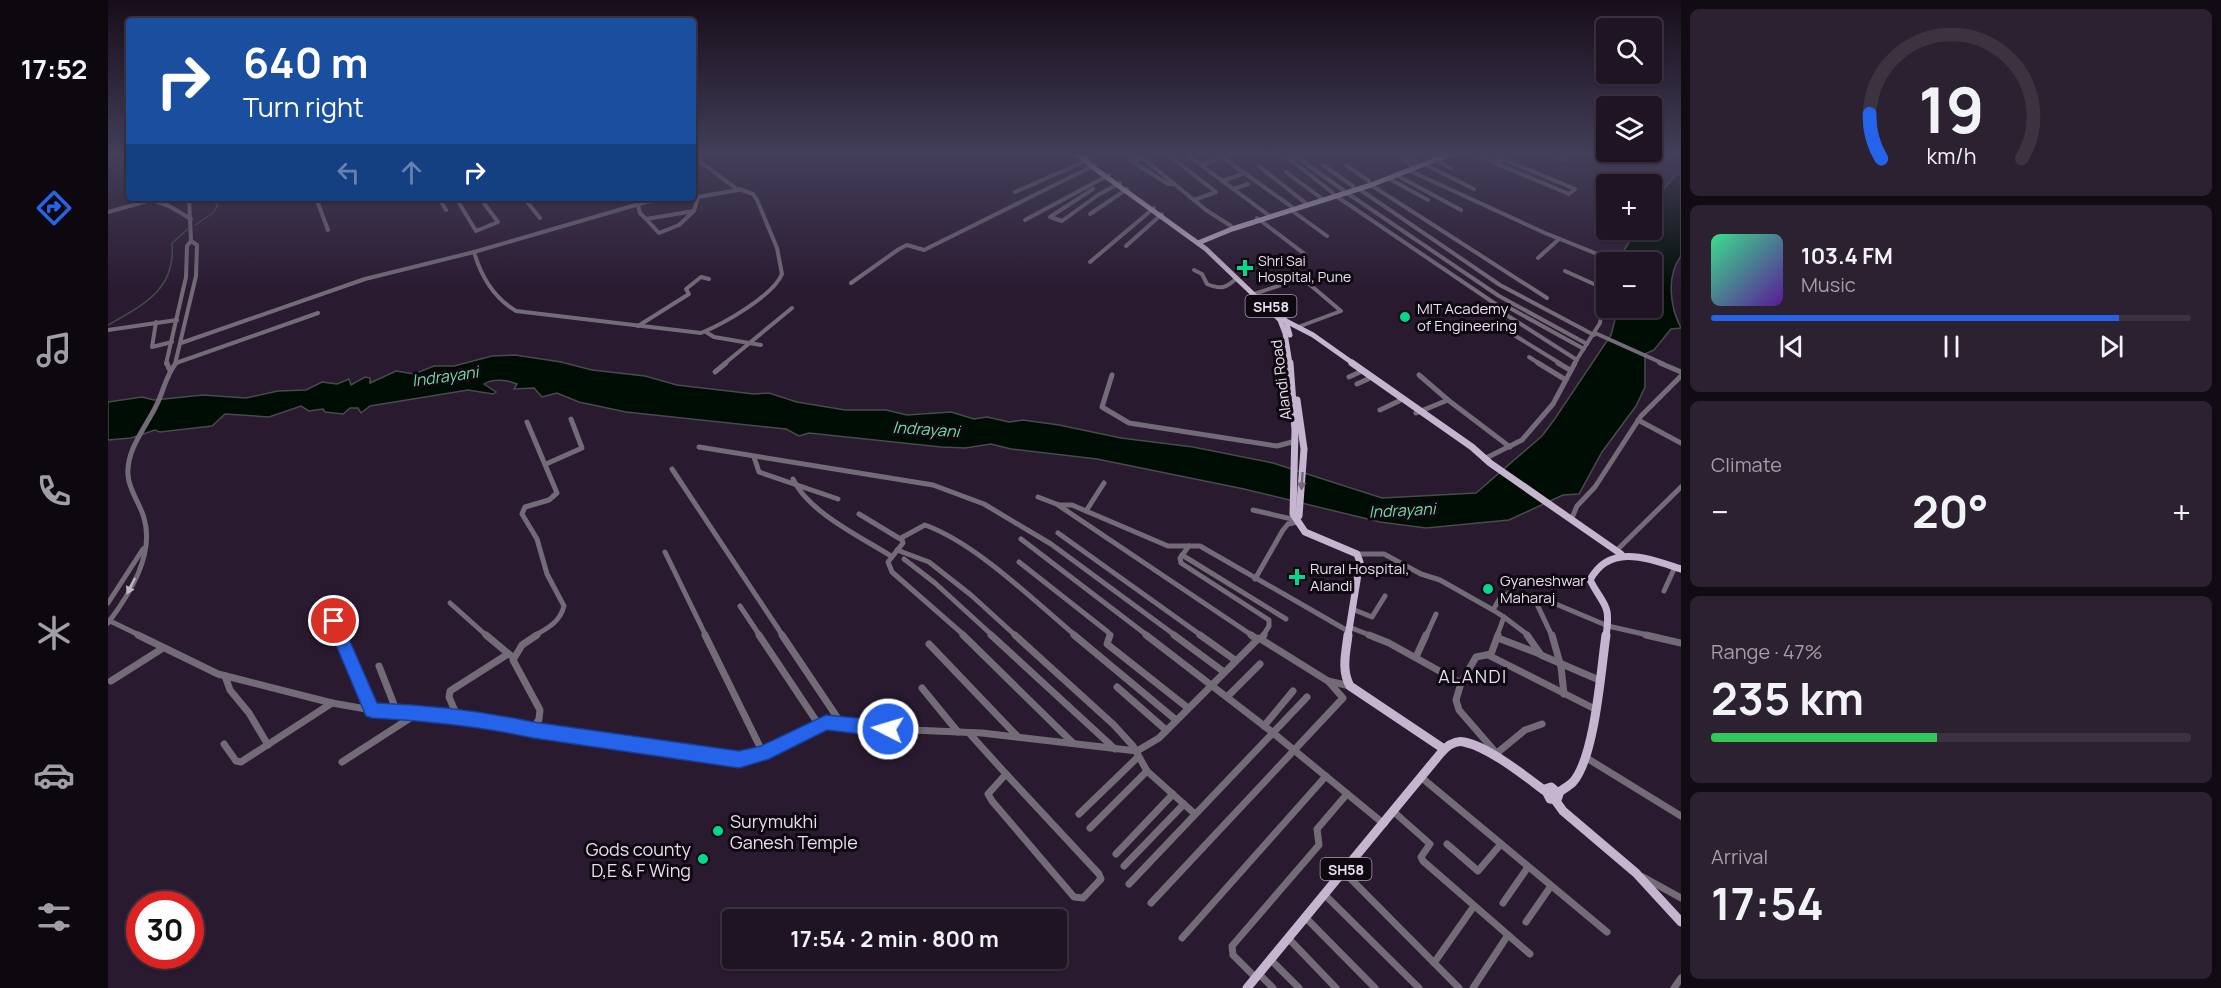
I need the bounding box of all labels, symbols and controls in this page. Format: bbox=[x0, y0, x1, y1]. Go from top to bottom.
map controls bbox=[1596, 18, 1662, 318]
button: search bbox=[1596, 18, 1662, 84]
text: 640 m bbox=[243, 33, 368, 91]
icon: right bbox=[144, 42, 222, 120]
text: 17:52 bbox=[21, 50, 87, 87]
text: 19 bbox=[1918, 67, 1984, 153]
text: Turn right bbox=[243, 88, 364, 125]
button: layers bbox=[1596, 96, 1662, 162]
text: km/h bbox=[1926, 142, 1976, 171]
icon: left bbox=[332, 156, 365, 189]
icon: ahead bbox=[395, 156, 428, 189]
icon: right bbox=[458, 156, 491, 189]
button: + bbox=[1596, 174, 1662, 240]
icon: directions bbox=[33, 187, 75, 229]
text: 103.4 FM bbox=[1801, 241, 1893, 271]
place label: Shri Sai Hospital, Pune bbox=[1258, 251, 1351, 286]
button: − bbox=[1596, 252, 1662, 318]
marker: Shri Sai Hospital, Pune bbox=[1236, 259, 1254, 277]
text: Music bbox=[1801, 271, 1856, 298]
road number: SH58 bbox=[1246, 295, 1296, 317]
place label: MIT Academy of Engineering bbox=[1417, 298, 1517, 336]
marker: MIT Academy of Engineering bbox=[1398, 310, 1412, 324]
icon: music bbox=[33, 329, 75, 371]
icon: previous bbox=[1775, 330, 1808, 363]
icon: pause bbox=[1935, 330, 1968, 363]
icon: next bbox=[2095, 330, 2128, 363]
street label: Alandi Road bbox=[1266, 338, 1296, 422]
water label: Indrayani bbox=[410, 360, 482, 392]
water label: Indrayani bbox=[892, 416, 962, 442]
text: Climate bbox=[1711, 451, 1782, 478]
icon: phone bbox=[33, 470, 75, 512]
one-way arrow bbox=[1297, 471, 1306, 490]
text: 20° bbox=[1912, 480, 1989, 542]
text: − bbox=[1711, 489, 1729, 534]
text: + bbox=[2172, 489, 2191, 534]
water label: Indrayani bbox=[1368, 497, 1438, 523]
place label: Rural Hospital, Alandi bbox=[1310, 558, 1409, 596]
marker: Rural Hospital, Alandi bbox=[1288, 568, 1306, 586]
place label: Gyaneshwar Maharaj bbox=[1500, 570, 1586, 608]
one-way arrow bbox=[126, 578, 136, 595]
marker: Gyaneshwar Maharaj bbox=[1481, 582, 1495, 596]
pin bbox=[308, 595, 359, 646]
icon: arrive bbox=[317, 604, 350, 637]
icon: climate bbox=[33, 612, 75, 654]
text: Range · 47% bbox=[1711, 638, 1823, 665]
district label: ALANDI bbox=[1438, 664, 1508, 688]
text: 235 km bbox=[1711, 667, 1864, 729]
position arrow bbox=[856, 697, 920, 761]
icon: car bbox=[33, 754, 75, 796]
place label: Surymukhi Ganesh Temple bbox=[730, 809, 858, 854]
marker: Surymukhi Ganesh Temple bbox=[711, 824, 725, 838]
place label: Gods county D,E & F Wing bbox=[586, 837, 691, 882]
text: Arrival bbox=[1711, 843, 1768, 870]
marker: Gods county D,E & F Wing bbox=[696, 852, 710, 866]
road number: SH58 bbox=[1320, 858, 1372, 880]
text: 17:54 bbox=[1711, 872, 1824, 934]
speed limit sign: 30 bbox=[126, 891, 204, 969]
icon: filters bbox=[33, 896, 75, 938]
text: 17:54 · 2 min · 800 m bbox=[790, 924, 999, 954]

